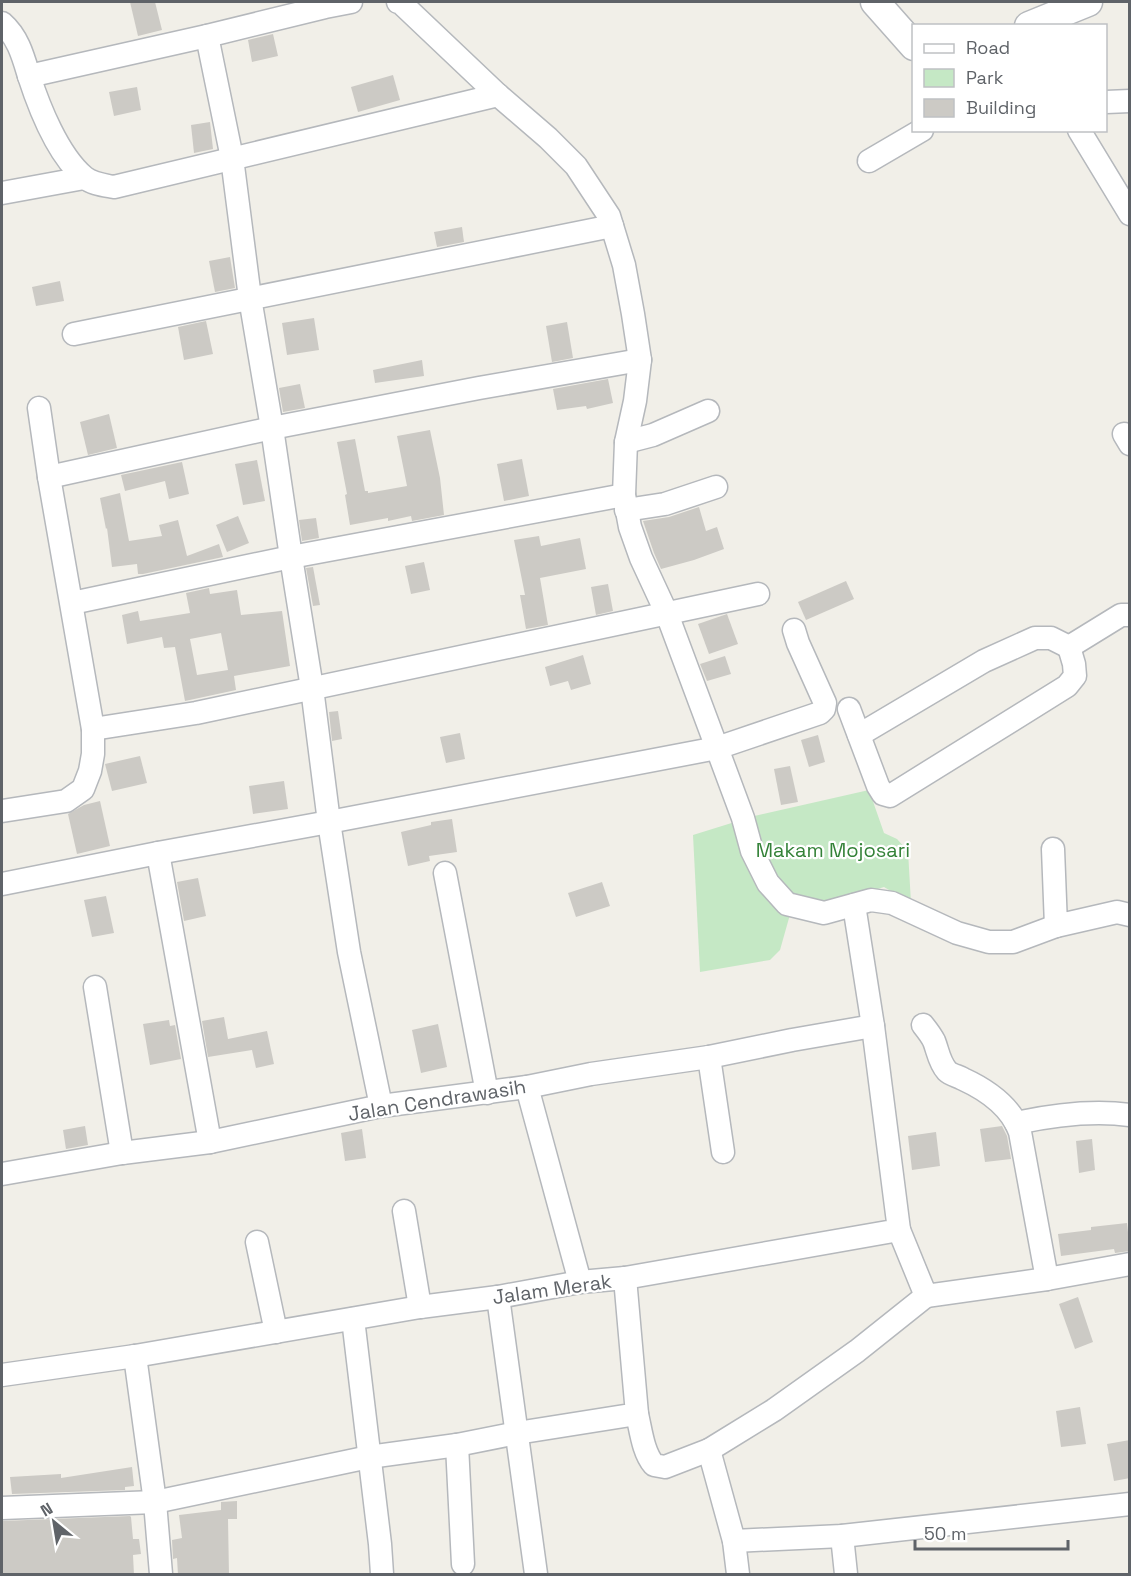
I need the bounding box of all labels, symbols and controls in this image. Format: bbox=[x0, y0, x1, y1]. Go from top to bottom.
legend bbox=[912, 24, 1107, 132]
text: Road bbox=[966, 36, 1010, 59]
text: Park bbox=[966, 66, 1004, 89]
text: Building bbox=[966, 96, 1036, 119]
park label: Makam Mojosari bbox=[756, 837, 910, 863]
street label: Jalan Cendrawasih bbox=[346, 1073, 528, 1127]
street label: Jalam Merak bbox=[491, 1268, 614, 1310]
north arrow bbox=[24, 1492, 84, 1552]
text: N bbox=[37, 1498, 57, 1521]
scale bar bbox=[915, 1513, 1068, 1551]
text: 50 m bbox=[924, 1522, 966, 1545]

